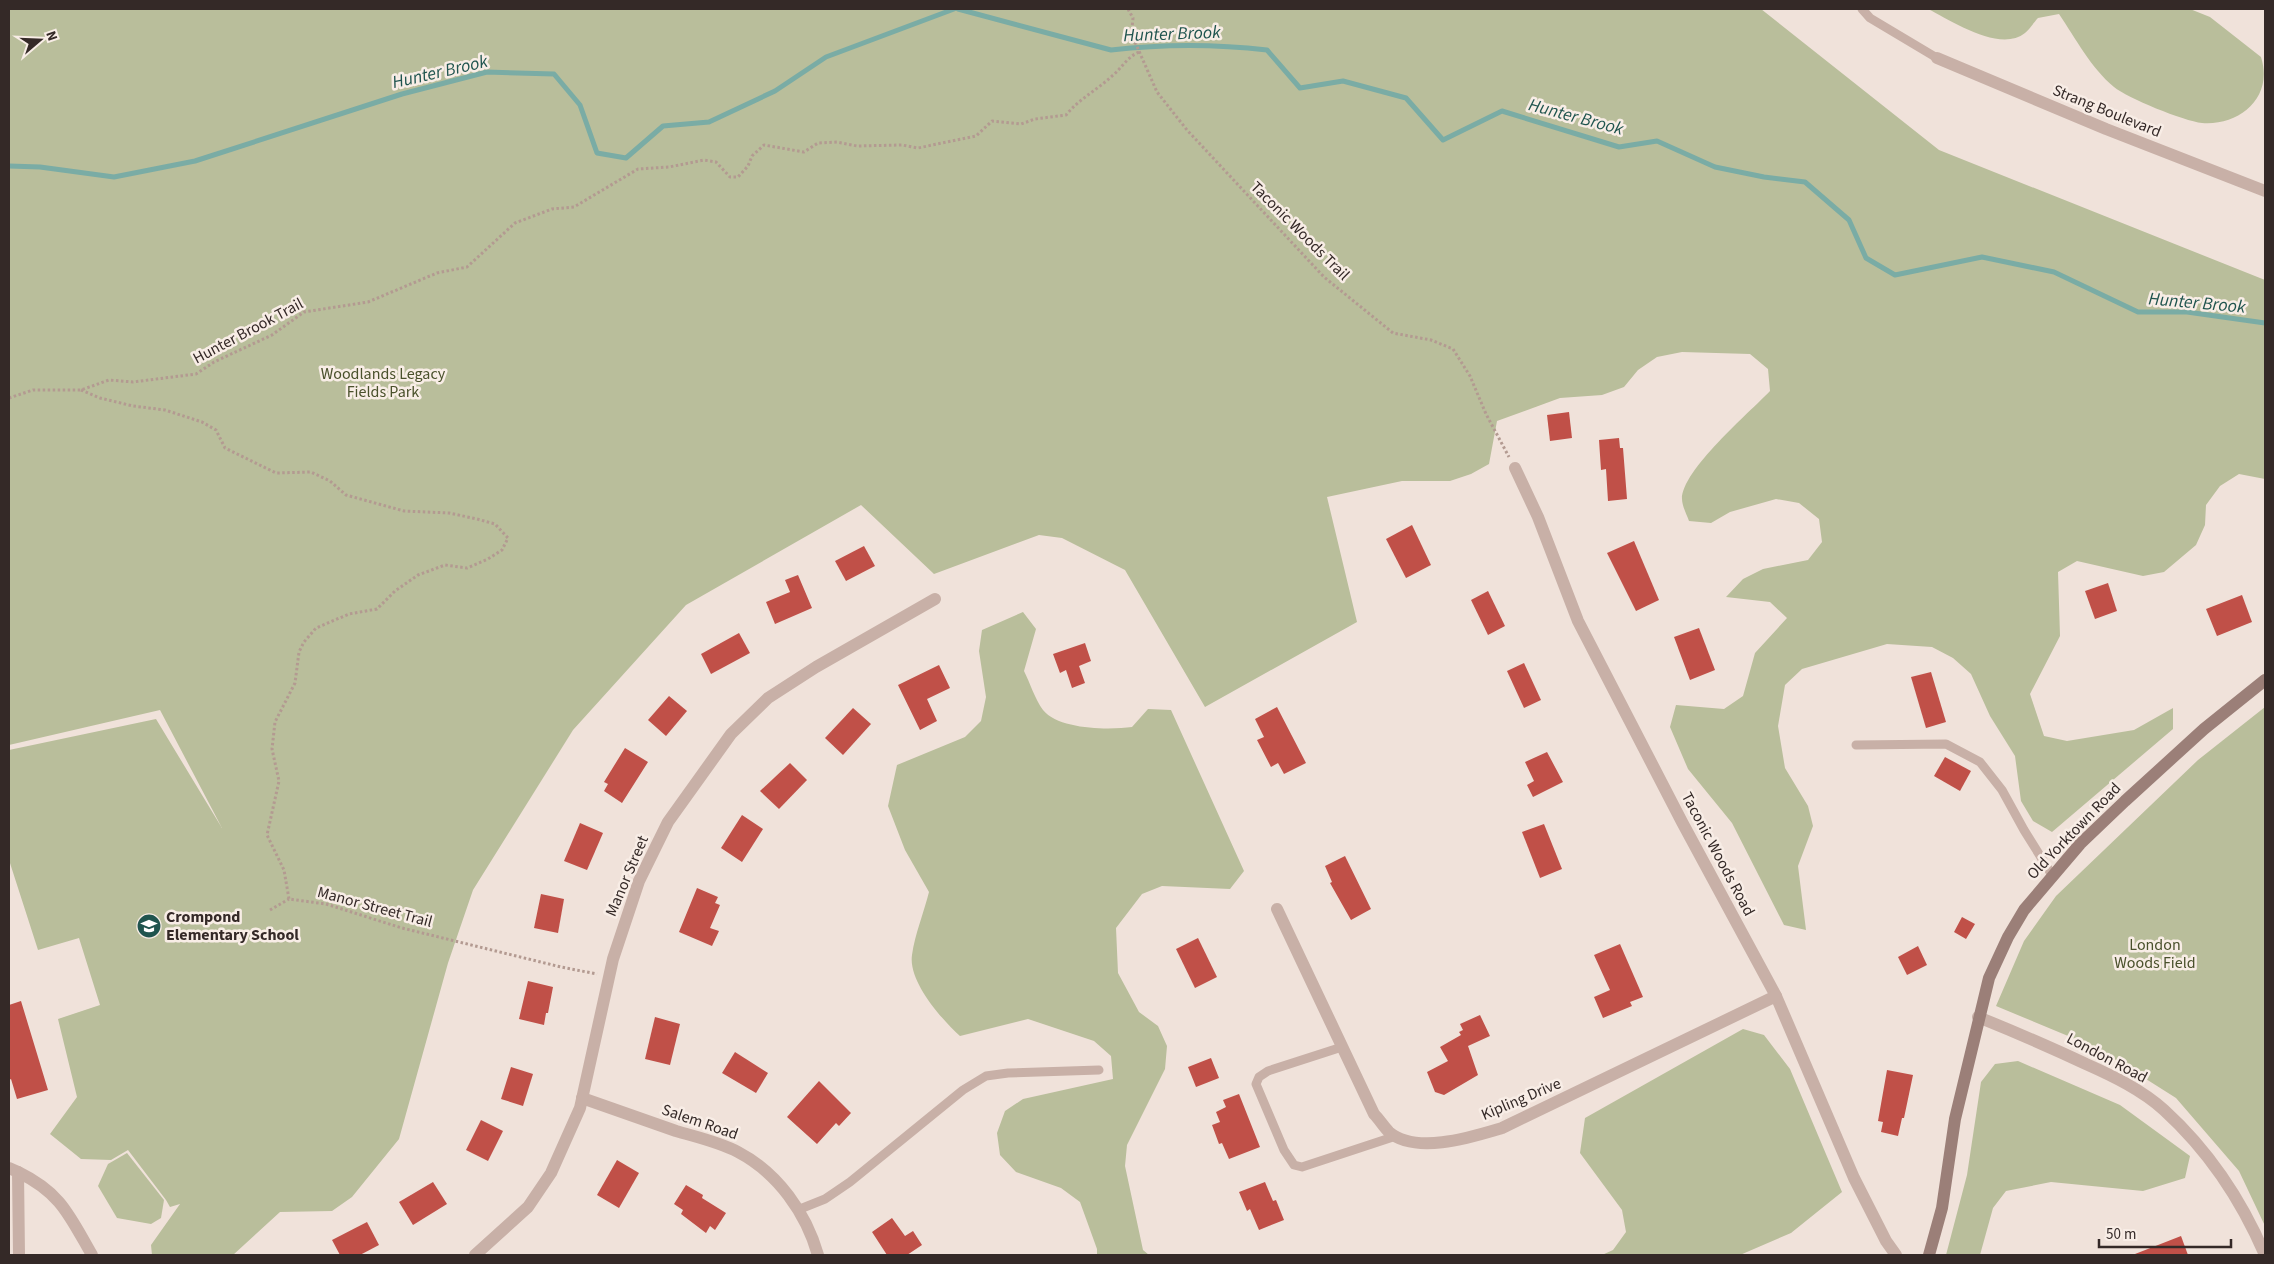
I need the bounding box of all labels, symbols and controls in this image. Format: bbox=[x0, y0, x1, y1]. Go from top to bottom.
north arrow bbox=[15, 15, 65, 65]
water label: Hunter Brook bbox=[1123, 20, 1222, 48]
text: N bbox=[40, 28, 62, 44]
water label: Hunter Brook bbox=[390, 49, 491, 95]
street label: Strang Boulevard bbox=[2049, 79, 2165, 143]
water label: Hunter Brook bbox=[1526, 92, 1627, 142]
street label: Taconic Woods Trail bbox=[1246, 177, 1354, 285]
water label: Hunter Brook bbox=[2147, 286, 2247, 320]
street label: Hunter Brook Trail bbox=[189, 293, 307, 369]
park label: Woodlands Legacy Fields Park bbox=[321, 363, 446, 403]
street label: Old Yorktown Road bbox=[2022, 778, 2126, 884]
street label: Taconic Woods Road bbox=[1676, 788, 1760, 920]
street label: Manor Street bbox=[600, 832, 654, 920]
street label: Manor Street Trail bbox=[315, 881, 435, 933]
place label: Crompond Elementary School bbox=[166, 906, 299, 946]
school or university icon: Crompond Elementary School bbox=[136, 913, 162, 939]
park label: London Woods Field bbox=[2114, 934, 2196, 974]
street label: London Road bbox=[2063, 1027, 2151, 1089]
street label: Kipling Drive bbox=[1478, 1072, 1564, 1126]
street label: Salem Road bbox=[659, 1099, 741, 1145]
scale bar bbox=[2099, 1216, 2232, 1248]
text: 50 m bbox=[2106, 1224, 2136, 1245]

